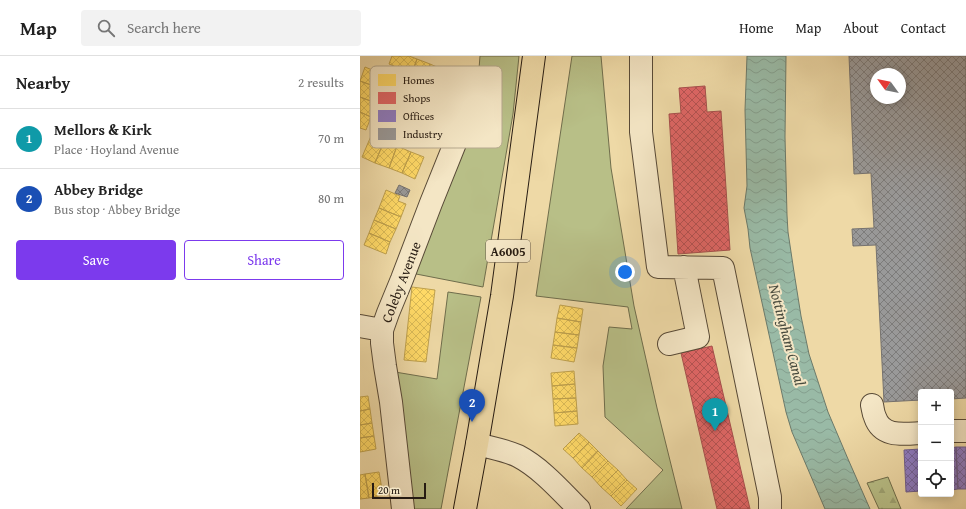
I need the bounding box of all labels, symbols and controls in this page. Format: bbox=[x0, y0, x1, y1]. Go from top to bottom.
search box bbox=[81, 10, 361, 46]
text: Map bbox=[20, 14, 57, 42]
icon: search bbox=[95, 17, 117, 39]
text: Search here bbox=[127, 17, 201, 38]
text: Home bbox=[739, 18, 774, 38]
text: Map bbox=[796, 18, 821, 38]
text: About bbox=[843, 18, 879, 38]
text: Contact bbox=[901, 18, 946, 38]
legend bbox=[370, 66, 502, 148]
north arrow bbox=[870, 68, 906, 104]
text: Nearby bbox=[16, 70, 70, 95]
text: Homes bbox=[403, 72, 434, 88]
text: 2 results bbox=[298, 73, 344, 92]
text: Shops bbox=[403, 90, 430, 106]
text: Offices bbox=[403, 108, 434, 124]
text: Mellors & Kirk bbox=[54, 119, 152, 140]
text: Industry bbox=[403, 126, 443, 142]
text: 1 bbox=[26, 129, 32, 148]
text: 70 m bbox=[318, 129, 344, 148]
text: Place · Hoyland Avenue bbox=[54, 140, 179, 159]
text: Abbey Bridge bbox=[54, 179, 143, 200]
text: 2 bbox=[26, 189, 32, 208]
text: 80 m bbox=[318, 189, 344, 208]
text: Bus stop · Abbey Bridge bbox=[54, 200, 180, 219]
street label: Coleby Avenue bbox=[376, 238, 426, 326]
button: Save bbox=[16, 240, 176, 280]
button: Share bbox=[184, 240, 344, 280]
road number: A6005 bbox=[486, 240, 530, 262]
your location bbox=[615, 262, 635, 282]
water label: Nottingham Canal bbox=[764, 282, 811, 388]
pin: 2 bbox=[459, 389, 485, 422]
map controls bbox=[918, 389, 954, 497]
button: + bbox=[918, 389, 954, 425]
pin: 1 bbox=[702, 398, 728, 431]
button: − bbox=[918, 425, 954, 461]
button: locate bbox=[918, 461, 954, 497]
scale bar bbox=[372, 481, 426, 500]
text: 20 m bbox=[378, 482, 400, 498]

